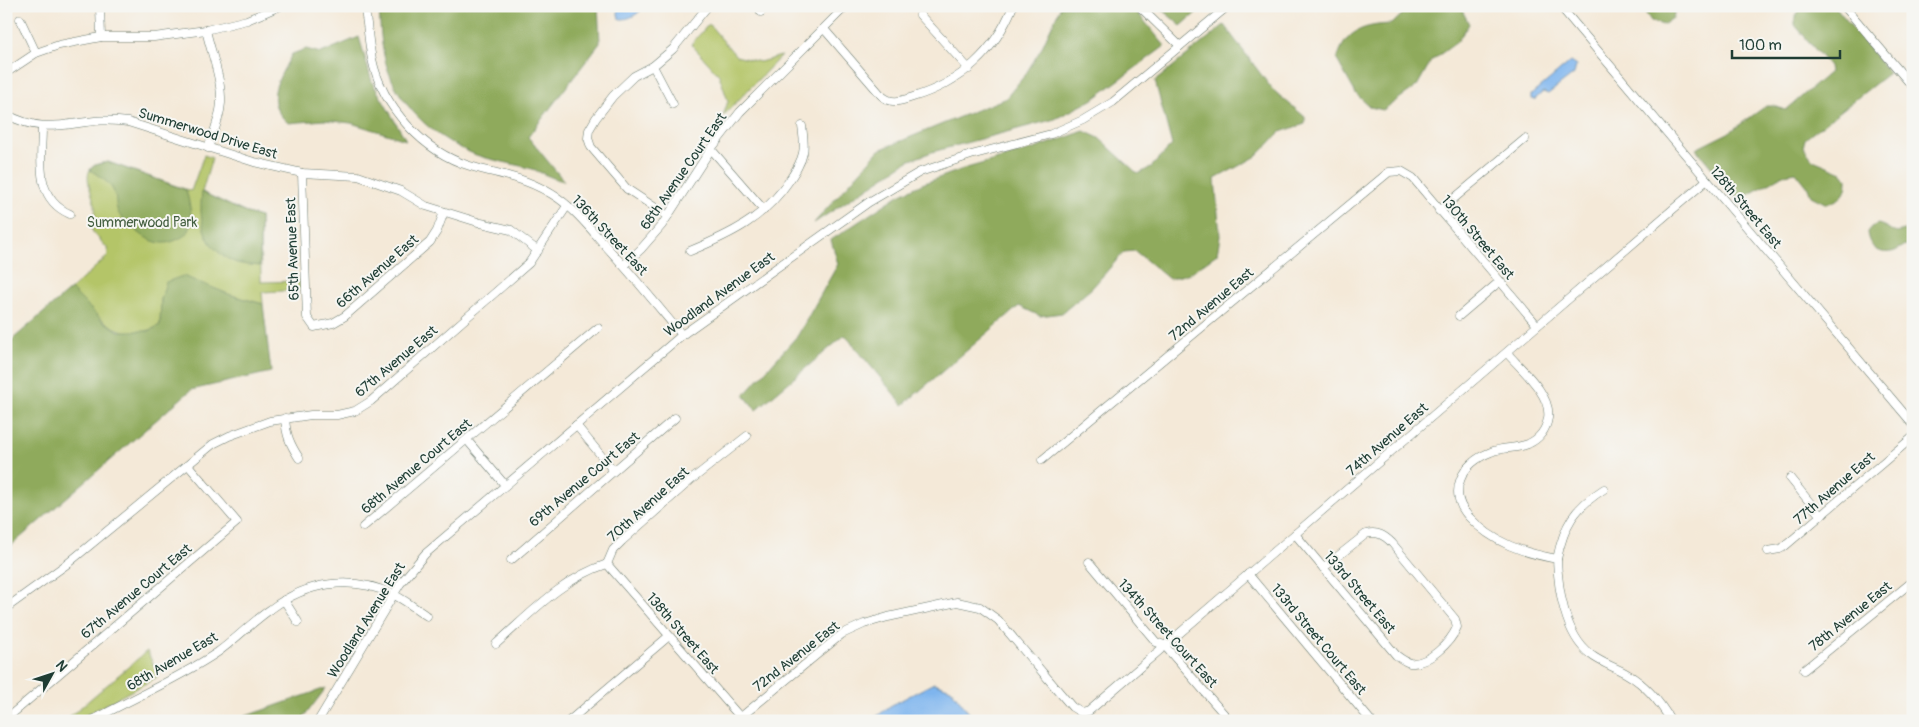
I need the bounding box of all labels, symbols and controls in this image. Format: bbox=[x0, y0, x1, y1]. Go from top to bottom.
scale bar bbox=[1732, 28, 1839, 60]
text: 100 m bbox=[1739, 36, 1782, 55]
street label: Summerwood Drive East bbox=[136, 104, 280, 163]
street label: 68th Avenue Court East bbox=[637, 109, 730, 233]
street label: 128th Street East bbox=[1706, 163, 1785, 252]
street label: 136th Street East bbox=[568, 192, 651, 279]
street label: 130th Street East bbox=[1437, 192, 1518, 283]
street label: 65th Avenue East bbox=[282, 197, 303, 301]
park label: Summerwood Park bbox=[87, 214, 197, 231]
street label: 66th Avenue East bbox=[333, 231, 422, 312]
street label: Woodland Avenue East bbox=[661, 248, 778, 340]
street label: 72nd Avenue East bbox=[1166, 264, 1257, 345]
street label: 67th Avenue East bbox=[352, 322, 441, 401]
street label: 74th Avenue East bbox=[1343, 399, 1432, 479]
street label: 68th Avenue Court East bbox=[358, 415, 475, 518]
street label: 69th Avenue Court East bbox=[526, 428, 643, 531]
street label: 77th Avenue East bbox=[1790, 448, 1879, 528]
street label: 70th Avenue East bbox=[604, 463, 693, 545]
street label: 67th Avenue Court East bbox=[77, 540, 195, 643]
street label: 133rd Street East bbox=[1320, 548, 1399, 637]
street label: Woodland Avenue East bbox=[324, 559, 409, 681]
street label: 134th Street Court East bbox=[1114, 576, 1221, 691]
street label: 78th Avenue East bbox=[1806, 578, 1895, 655]
street label: 133rd Street Court East bbox=[1267, 581, 1370, 698]
street label: 138th Street East bbox=[643, 589, 723, 678]
street label: 72nd Avenue East bbox=[750, 617, 843, 695]
street label: 68th Avenue East bbox=[124, 628, 221, 694]
north arrow bbox=[28, 650, 78, 700]
text: N bbox=[52, 657, 71, 675]

